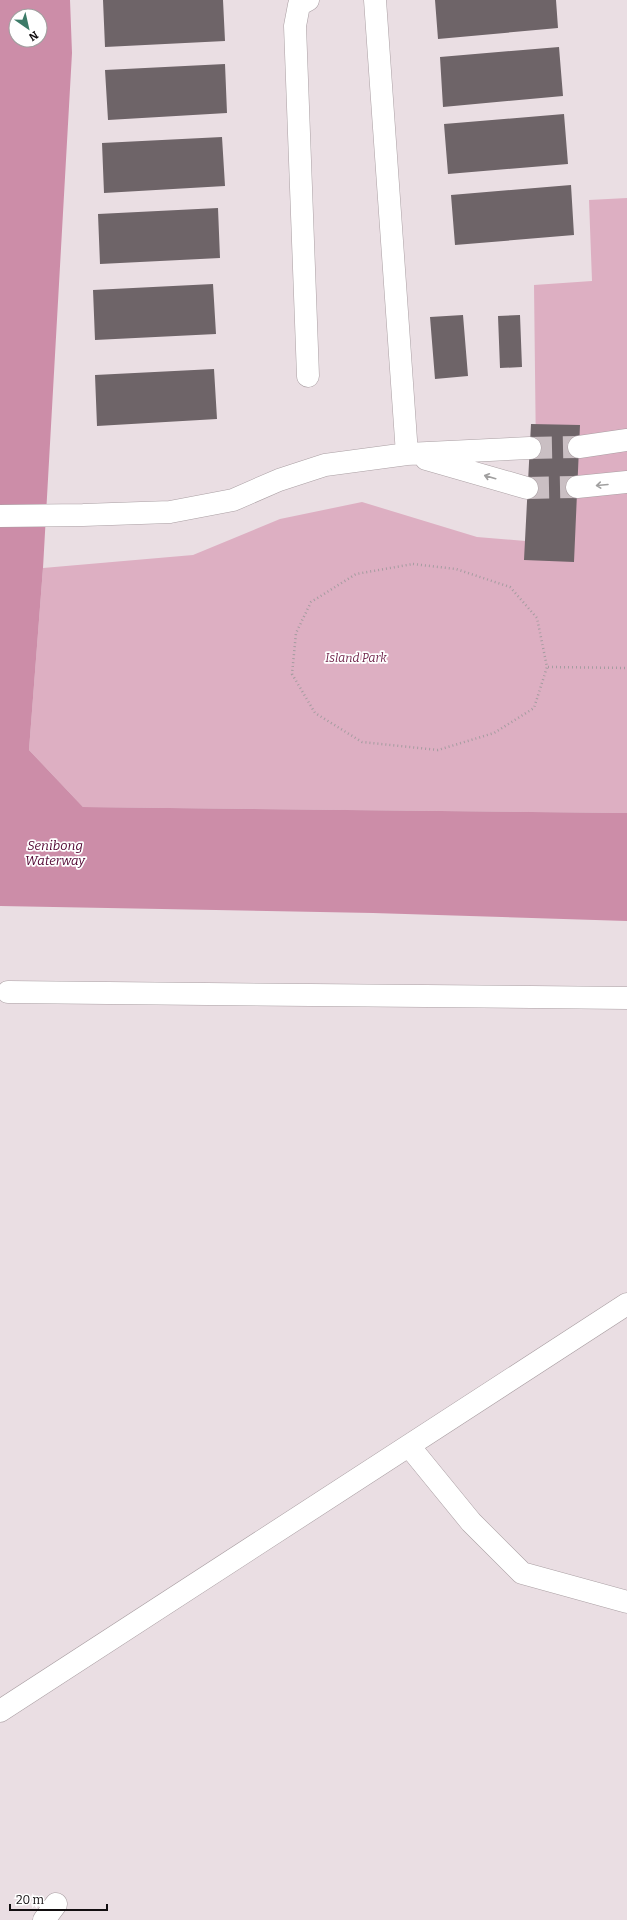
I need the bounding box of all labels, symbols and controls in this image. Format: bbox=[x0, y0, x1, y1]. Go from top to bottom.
north arrow bbox=[8, 8, 48, 48]
text: N bbox=[26, 28, 40, 44]
one-way arrow bbox=[484, 473, 497, 481]
one-way arrow bbox=[596, 481, 609, 488]
park label: Island Park bbox=[325, 651, 387, 665]
water label: Senibong Waterway bbox=[25, 838, 86, 868]
scale bar bbox=[10, 1886, 107, 1912]
text: 20 m bbox=[16, 1893, 45, 1907]

